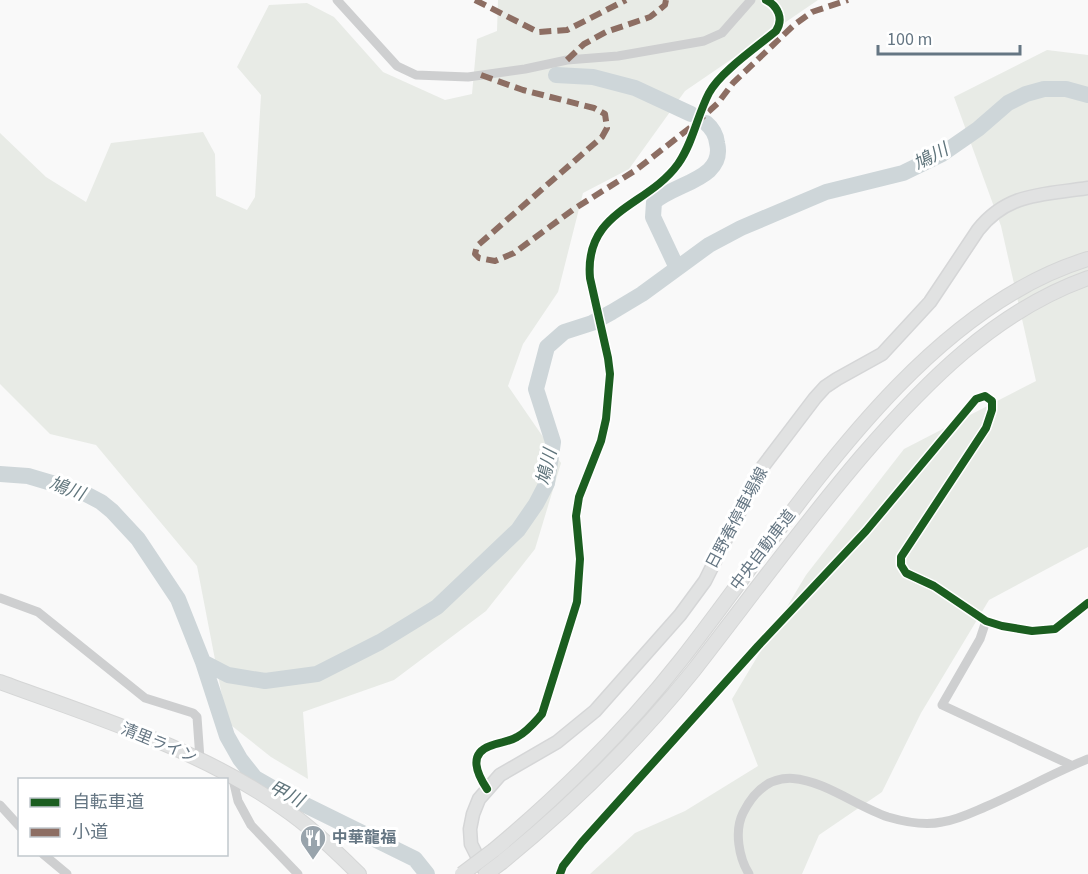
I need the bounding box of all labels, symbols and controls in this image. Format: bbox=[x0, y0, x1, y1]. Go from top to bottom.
scale bar bbox=[878, 18, 1020, 56]
text: 100 m bbox=[887, 27, 932, 52]
water label: 鳩川 bbox=[909, 137, 955, 176]
water label: 鳩川 bbox=[531, 445, 564, 487]
street label: 日野春停車場線 bbox=[701, 463, 773, 573]
water label: 鳩川 bbox=[46, 471, 90, 508]
street label: 中央自動車道 bbox=[725, 505, 801, 595]
street label: 清里ライン bbox=[118, 718, 200, 768]
water label: 甲川 bbox=[264, 775, 309, 814]
legend bbox=[18, 778, 228, 856]
text: 自転車道 bbox=[72, 790, 144, 815]
text: 小道 bbox=[72, 820, 108, 845]
restaurant icon: 中華龍福 bbox=[298, 823, 328, 861]
place label: 中華龍福 bbox=[332, 827, 396, 849]

